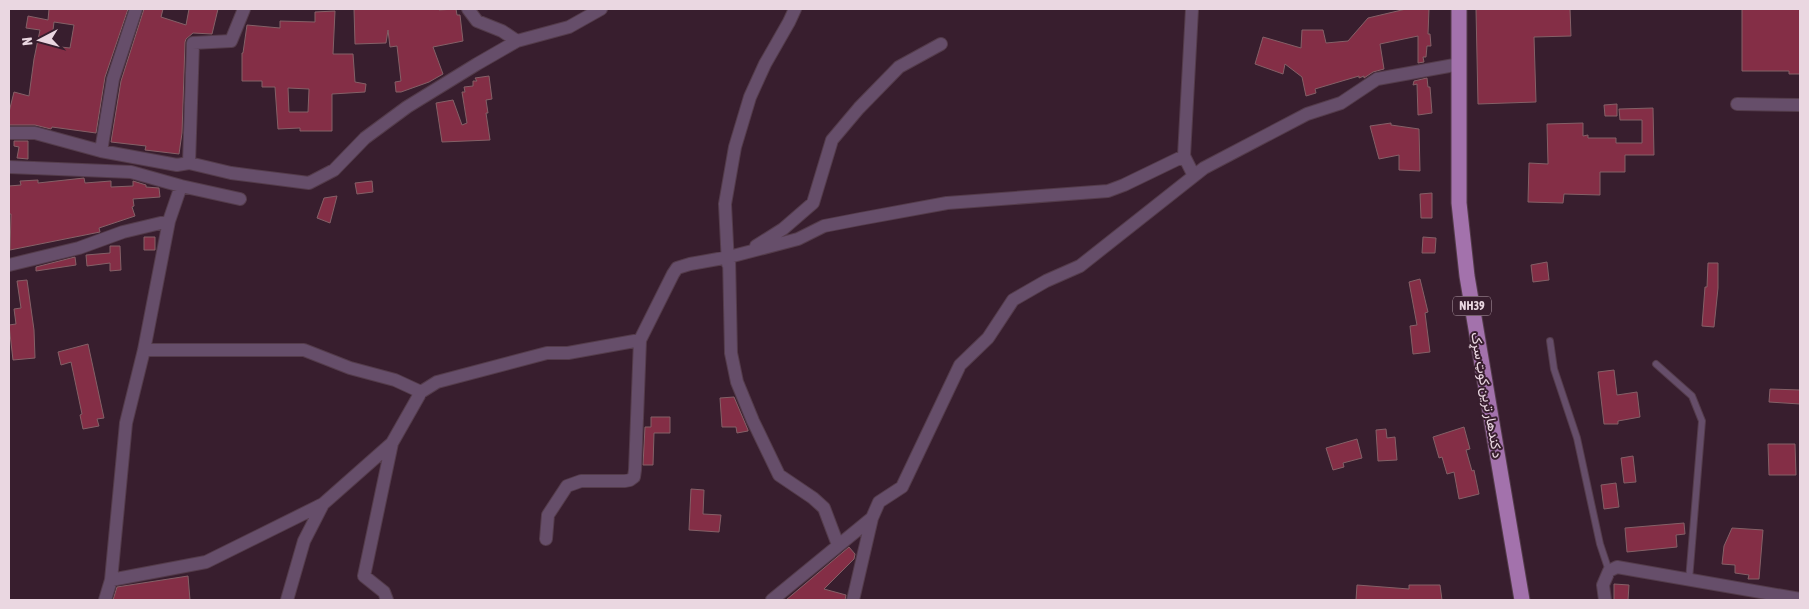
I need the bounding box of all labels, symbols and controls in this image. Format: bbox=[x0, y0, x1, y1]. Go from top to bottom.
north arrow bbox=[15, 15, 65, 65]
text: N bbox=[19, 36, 35, 46]
road number: NH39 bbox=[1453, 296, 1491, 316]
street label: د کندهار ترين کوټ سړک bbox=[1466, 331, 1506, 460]

